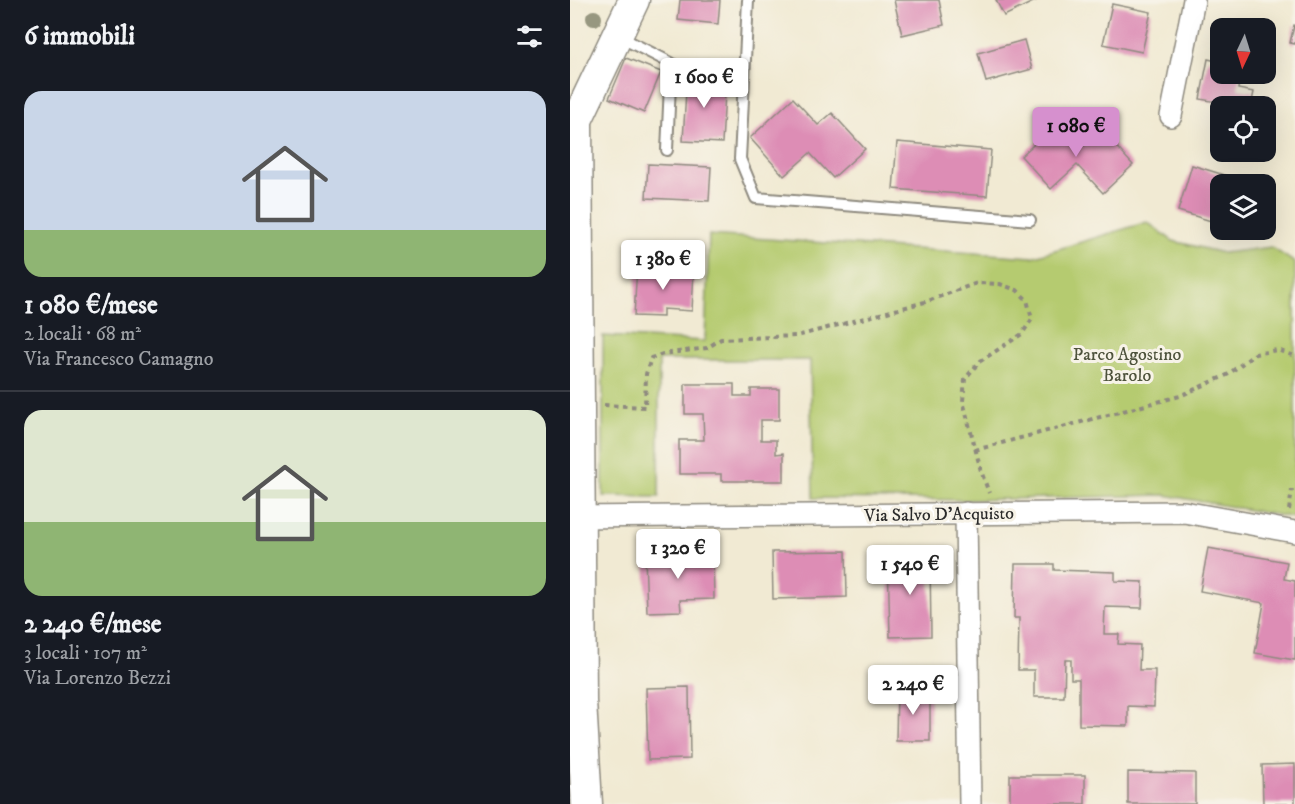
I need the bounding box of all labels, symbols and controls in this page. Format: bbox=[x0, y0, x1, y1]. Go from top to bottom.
north arrow bbox=[1210, 18, 1276, 84]
map controls bbox=[1210, 18, 1276, 240]
text: 6 immobili bbox=[24, 20, 135, 53]
icon: filters bbox=[513, 20, 546, 53]
pin: 1 600 € bbox=[649, 58, 759, 109]
text: 1 600 € bbox=[674, 65, 734, 90]
button: locate bbox=[1210, 96, 1276, 162]
pin: 1 080 € bbox=[1021, 107, 1131, 158]
text: 1 080 € bbox=[1046, 114, 1106, 139]
icon: home bbox=[231, 130, 339, 238]
button: layers bbox=[1210, 174, 1276, 240]
pin: 1 380 € bbox=[608, 240, 718, 291]
text: 1 380 € bbox=[635, 247, 691, 272]
text: 1 080 €/mese bbox=[24, 289, 158, 322]
text: 2 locali · 68 m² bbox=[24, 322, 141, 347]
park label: Parco Agostino Barolo bbox=[1073, 344, 1182, 387]
text: Via Francesco Camagno bbox=[24, 347, 213, 372]
icon: home bbox=[231, 449, 339, 557]
street label: Via Salvo D'Acquisto bbox=[863, 503, 1014, 527]
pin: 1 320 € bbox=[623, 529, 733, 580]
text: 1 320 € bbox=[650, 536, 706, 561]
pin: 1 540 € bbox=[855, 545, 965, 596]
text: 1 540 € bbox=[881, 552, 939, 577]
text: 2 240 €/mese bbox=[24, 608, 162, 641]
text: 3 locali · 107 m² bbox=[24, 641, 147, 666]
pin: 2 240 € bbox=[858, 665, 968, 716]
text: Via Lorenzo Bezzi bbox=[24, 666, 171, 691]
text: 2 240 € bbox=[882, 672, 944, 697]

